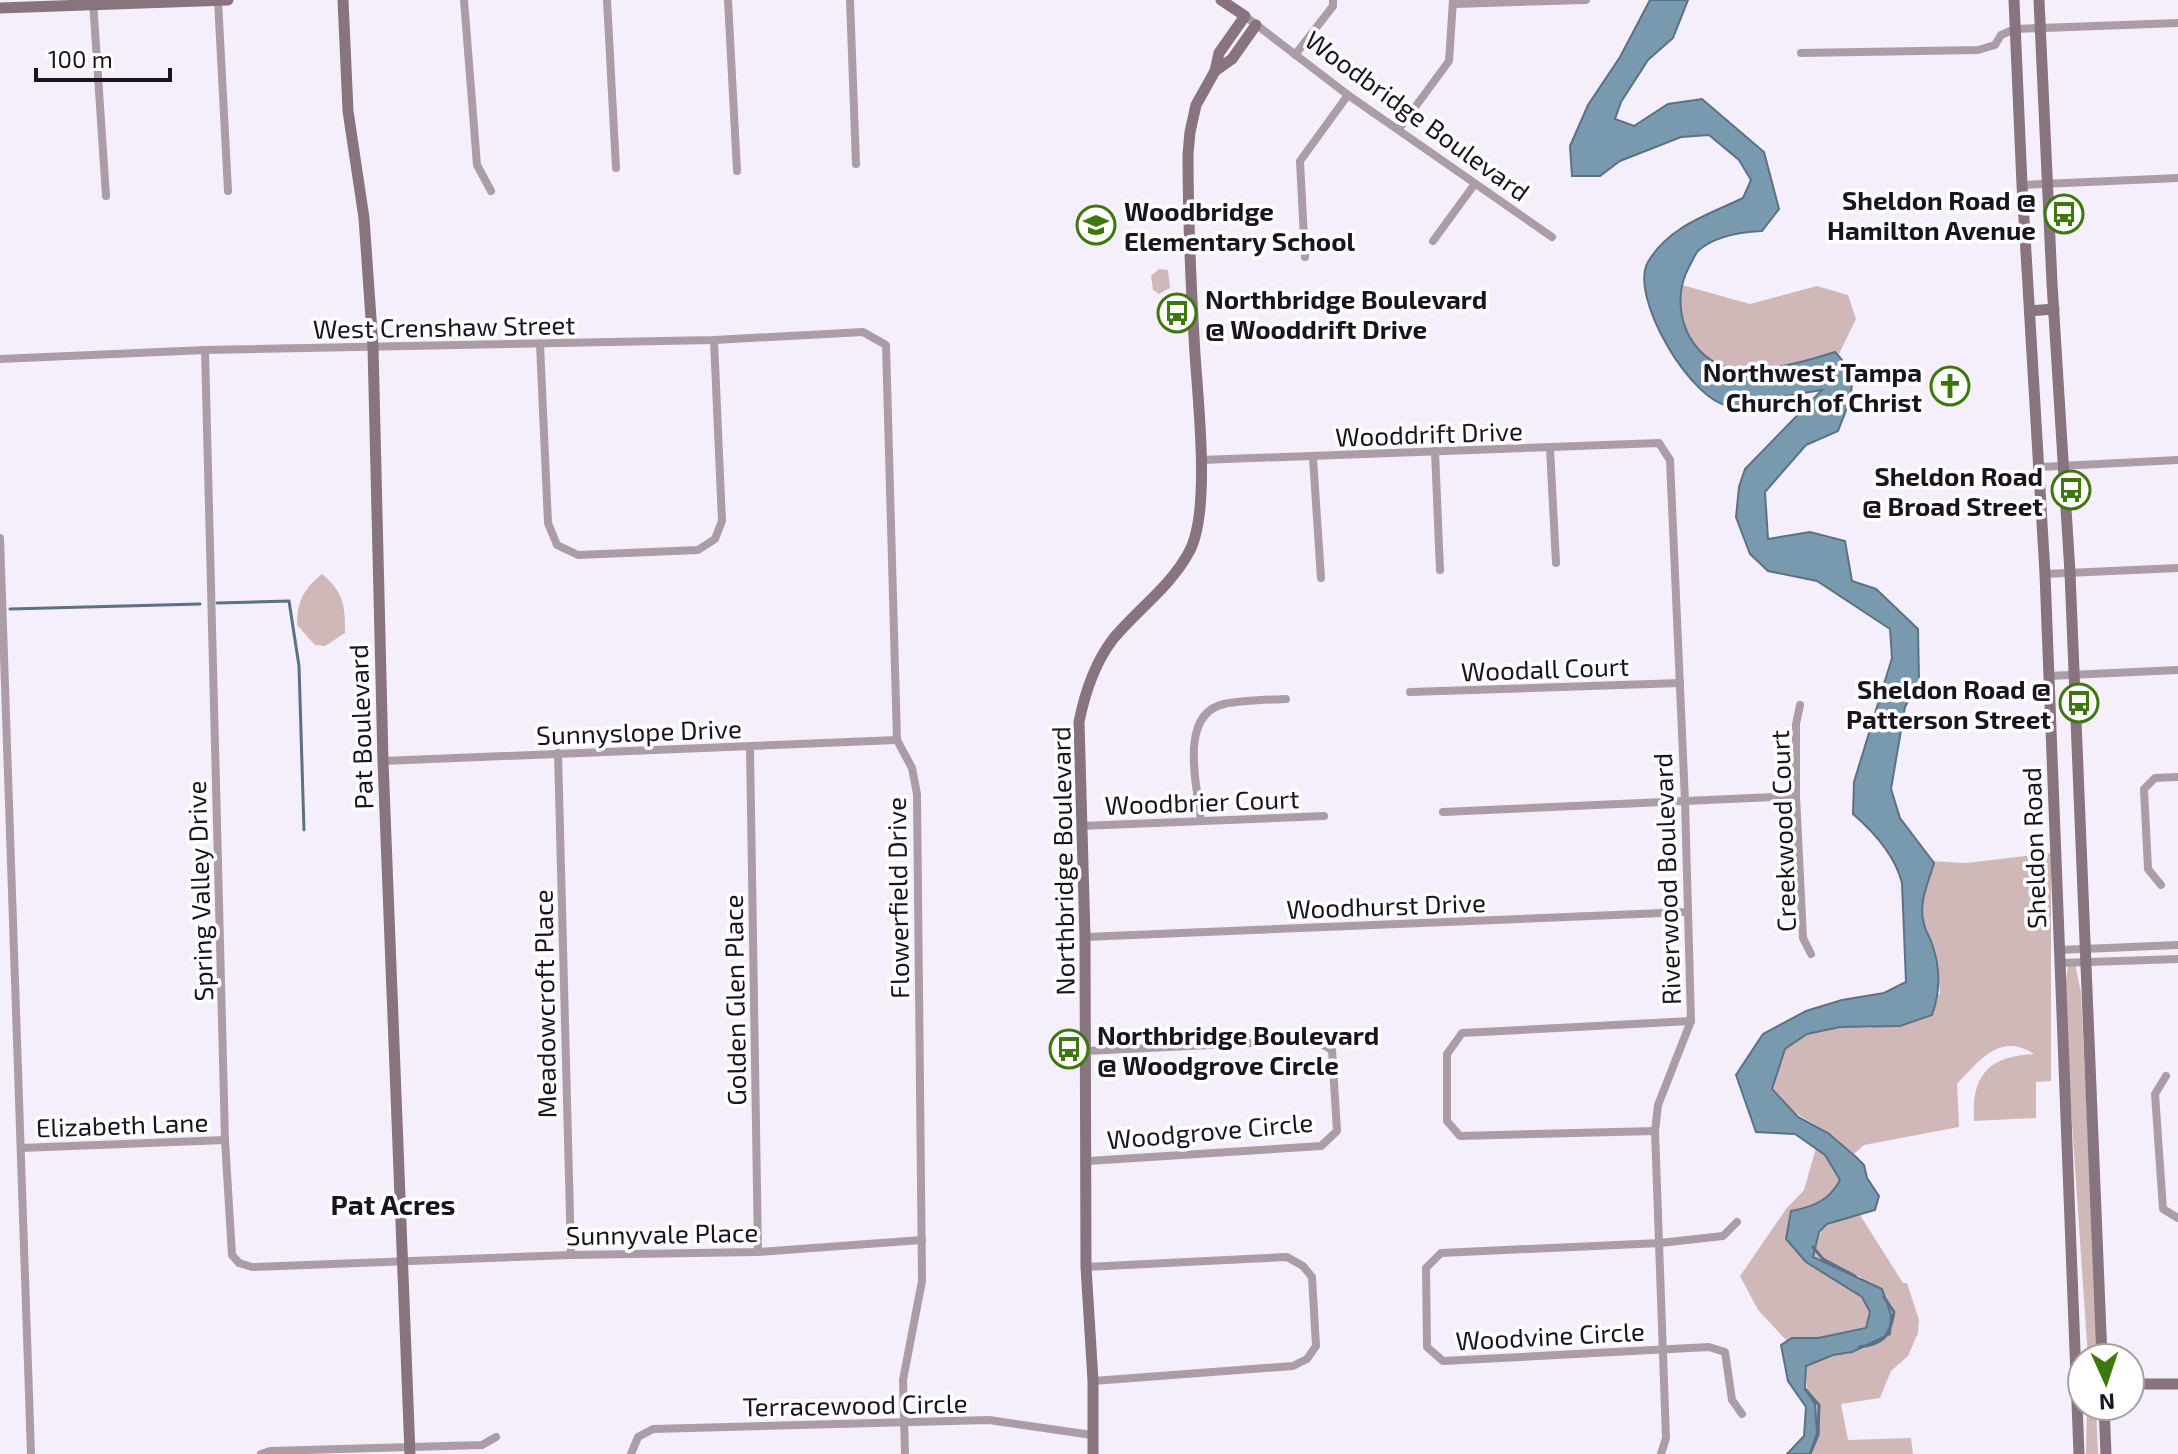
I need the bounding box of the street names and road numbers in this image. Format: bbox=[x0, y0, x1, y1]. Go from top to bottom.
street label: Woodbridge Boulevard bbox=[1300, 23, 1536, 207]
street label: West Crenshaw Street bbox=[312, 308, 576, 344]
street label: Wooddrift Drive bbox=[1335, 414, 1523, 452]
street label: Pat Boulevard bbox=[342, 644, 378, 810]
street label: Woodall Court bbox=[1460, 650, 1630, 686]
street label: Sunnyslope Drive bbox=[536, 712, 742, 750]
street label: Northbridge Boulevard bbox=[1044, 726, 1080, 996]
street label: Creekwood Court bbox=[1763, 729, 1801, 933]
street label: Riverwood Boulevard bbox=[1646, 752, 1686, 1006]
street label: Sheldon Road bbox=[2015, 767, 2051, 929]
street label: Spring Valley Drive bbox=[180, 780, 218, 1002]
street label: Woodbrier Court bbox=[1104, 782, 1300, 820]
street label: Flowerfield Drive bbox=[880, 797, 914, 999]
street label: Woodhurst Drive bbox=[1286, 886, 1486, 924]
street label: Meadowcroft Place bbox=[527, 889, 561, 1119]
street label: Golden Glen Place bbox=[717, 894, 751, 1106]
street label: Elizabeth Lane bbox=[35, 1105, 209, 1143]
street label: Woodgrove Circle bbox=[1106, 1106, 1314, 1154]
street label: Sunnyvale Place bbox=[565, 1216, 759, 1250]
street label: Woodvine Circle bbox=[1455, 1315, 1645, 1355]
street label: Terracewood Circle bbox=[742, 1387, 968, 1421]

